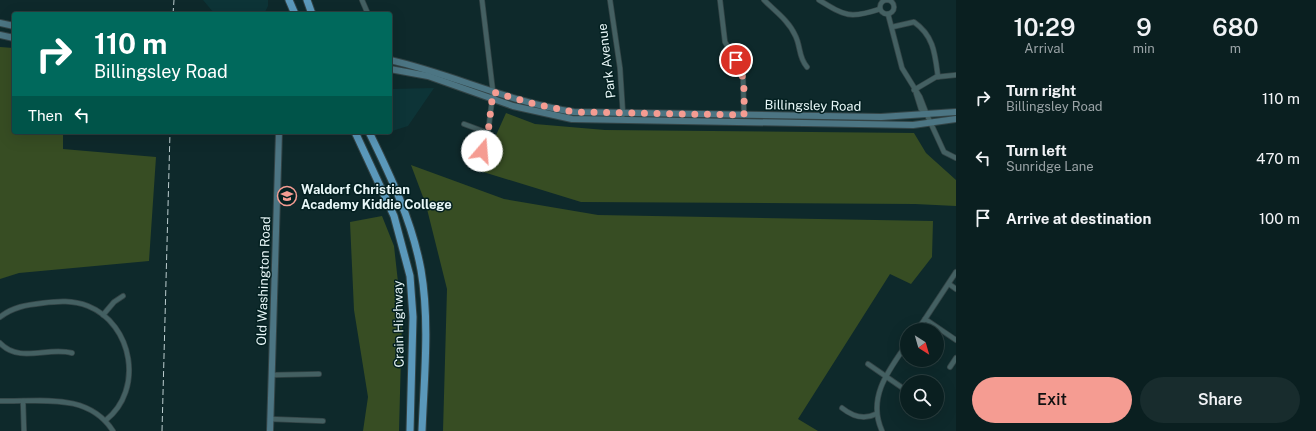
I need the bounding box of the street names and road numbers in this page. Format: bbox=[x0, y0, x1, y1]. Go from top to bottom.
street label: Park Avenue bbox=[594, 23, 619, 99]
street label: Billingsley Road bbox=[765, 97, 861, 114]
street label: Old Washington Road bbox=[254, 216, 273, 346]
street label: Crain Highway bbox=[390, 280, 407, 368]

